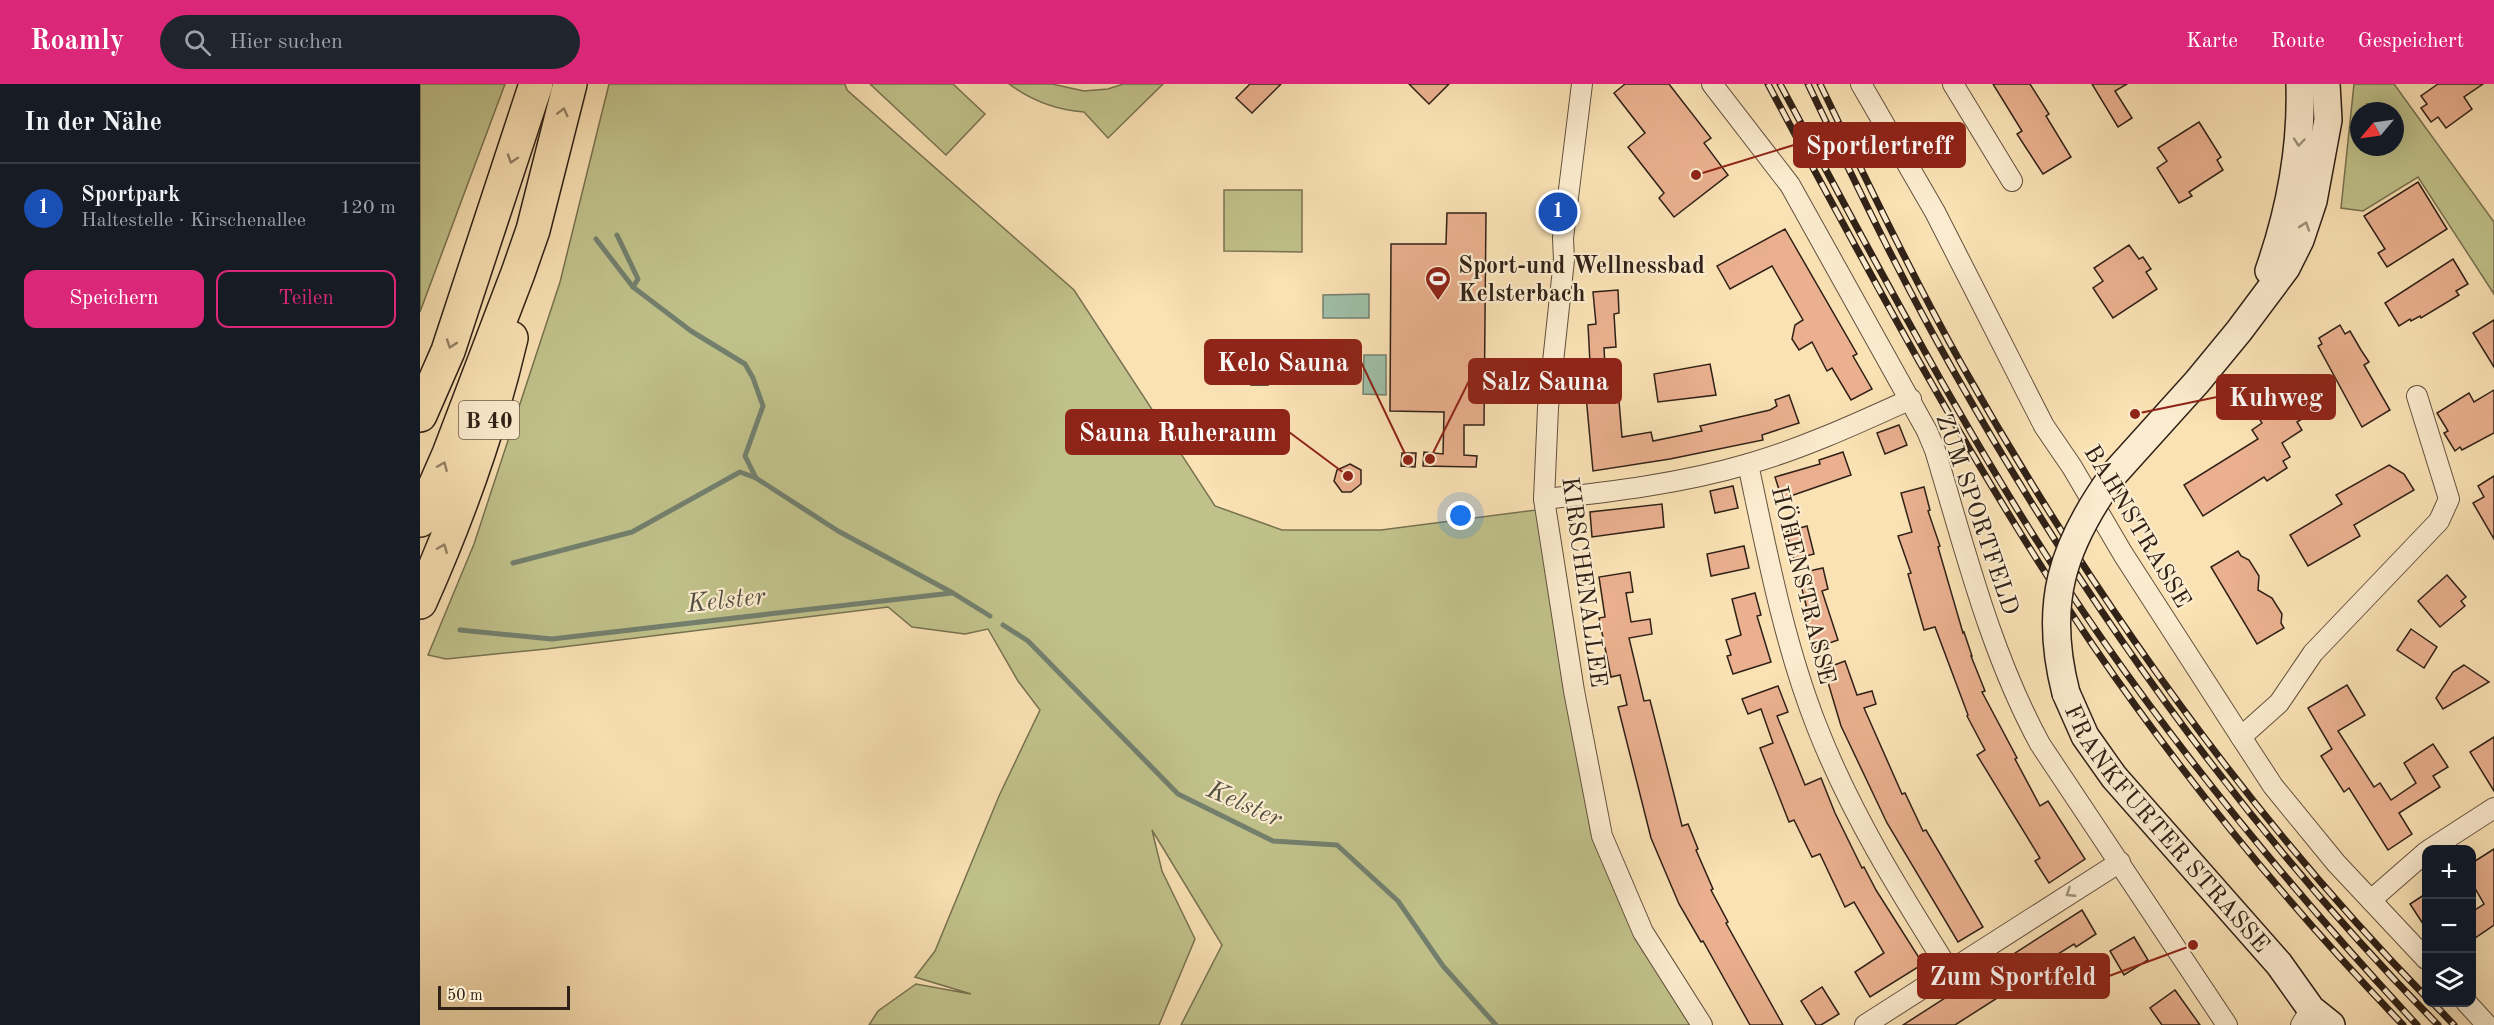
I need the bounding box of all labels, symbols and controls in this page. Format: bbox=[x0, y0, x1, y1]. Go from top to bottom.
search box bbox=[160, 15, 580, 69]
icon: search bbox=[181, 26, 214, 59]
text: Roamly bbox=[30, 28, 124, 56]
text: Hier suchen bbox=[229, 31, 343, 53]
text: Karte bbox=[2186, 31, 2238, 52]
text: Route bbox=[2271, 31, 2325, 52]
text: Gespeichert bbox=[2358, 31, 2464, 52]
north arrow bbox=[2350, 102, 2404, 156]
one-way arrow bbox=[555, 107, 568, 117]
text: In der Nähe bbox=[24, 110, 162, 136]
callout: Sportlertreff bbox=[1794, 123, 1965, 167]
text: Sportlertreff bbox=[1806, 134, 1954, 160]
one-way arrow bbox=[2293, 138, 2306, 147]
one-way arrow bbox=[507, 153, 519, 164]
text: Sportpark bbox=[81, 184, 180, 206]
pin: 1 bbox=[1538, 190, 1578, 234]
text: 1 bbox=[38, 198, 49, 218]
text: 120 m bbox=[340, 198, 396, 218]
text: Haltestelle · Kirschenallee bbox=[81, 211, 306, 231]
one-way arrow bbox=[2298, 221, 2310, 232]
place label: Sport-und Wellnessbad Kelsterbach bbox=[1458, 255, 1705, 307]
sports icon: Sport-und Wellnessbad Kelsterbach bbox=[1423, 264, 1453, 302]
button: Speichern bbox=[24, 270, 204, 328]
button: Teilen bbox=[216, 270, 396, 328]
one-way arrow bbox=[445, 338, 458, 349]
callout: Kelo Sauna bbox=[1205, 340, 1361, 384]
text: Kelo Sauna bbox=[1217, 351, 1349, 377]
callout: Salz Sauna bbox=[1469, 359, 1621, 403]
text: Salz Sauna bbox=[1481, 370, 1609, 396]
callout: Kuhweg bbox=[2217, 375, 2335, 419]
text: Kuhweg bbox=[2229, 386, 2324, 412]
road number: B 40 bbox=[459, 401, 519, 439]
callout: Sauna Ruheraum bbox=[1066, 410, 1289, 454]
street label: ZUM SPORTFELD bbox=[1930, 411, 2022, 618]
text: Sauna Ruheraum bbox=[1079, 421, 1277, 447]
street label: BAHNSTRASSE bbox=[2078, 441, 2194, 613]
one-way arrow bbox=[436, 462, 448, 473]
street label: KIRSCHENALLEE bbox=[1556, 475, 1610, 689]
street label: HÖHENSTRASSE bbox=[1766, 483, 1842, 687]
your location bbox=[1446, 501, 1475, 530]
one-way arrow bbox=[436, 544, 448, 555]
water label: Kelster bbox=[685, 584, 768, 618]
street label: FRANKFURTER STRASSE bbox=[2059, 702, 2273, 958]
water label: Kelster bbox=[1202, 776, 1286, 833]
map controls bbox=[2422, 845, 2476, 1007]
button: + bbox=[2422, 845, 2476, 899]
one-way arrow bbox=[2066, 886, 2077, 897]
button: − bbox=[2422, 899, 2476, 953]
button: layers bbox=[2422, 953, 2476, 1007]
callout: Zum Sportfeld bbox=[1918, 954, 2109, 998]
text: Zum Sportfeld bbox=[1930, 965, 2096, 991]
scale bar bbox=[438, 983, 570, 1010]
text: 50 m bbox=[447, 988, 483, 1004]

